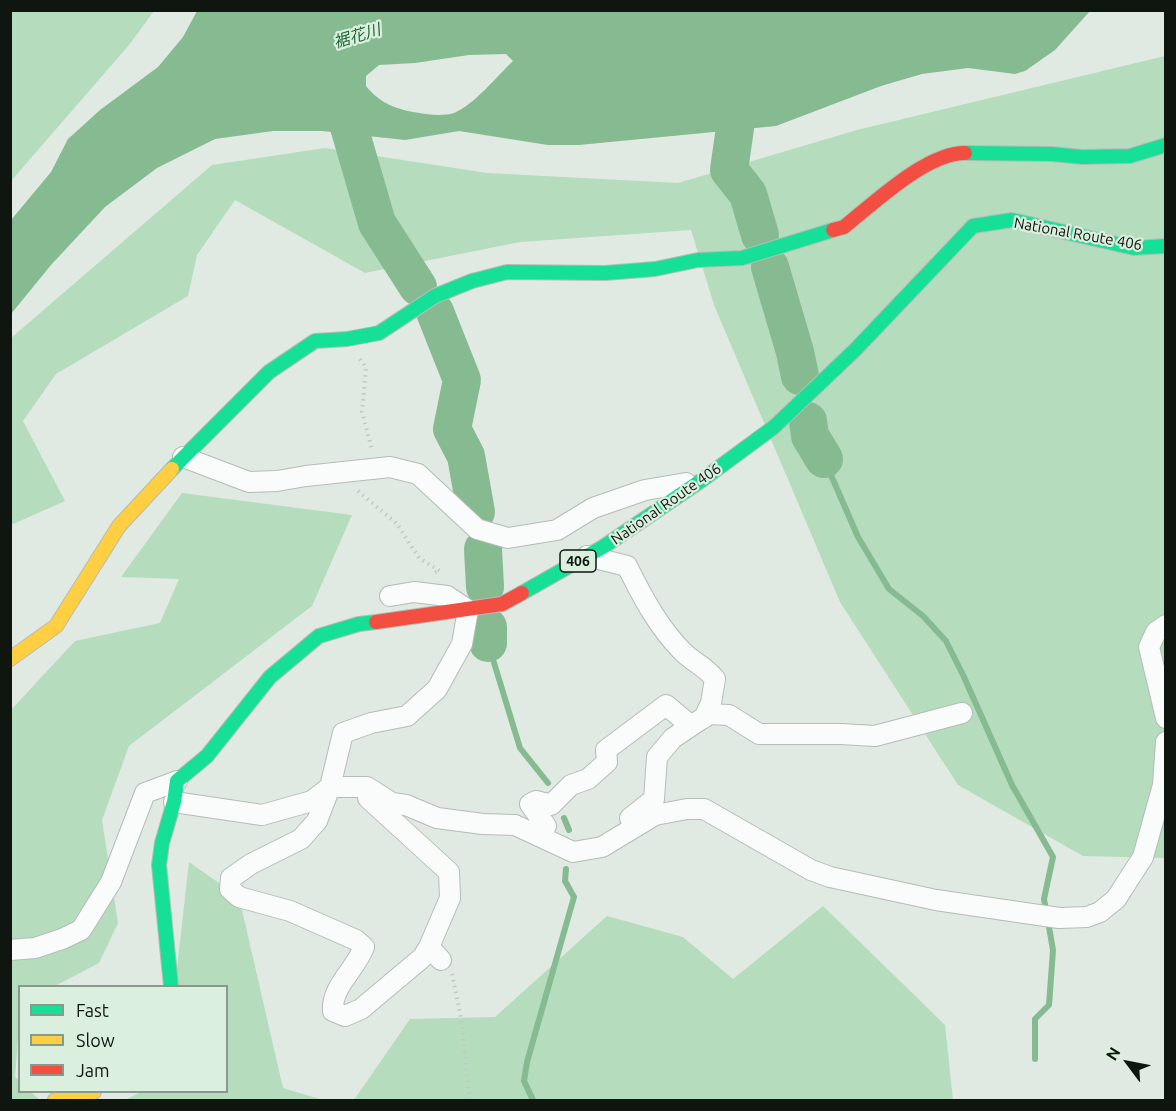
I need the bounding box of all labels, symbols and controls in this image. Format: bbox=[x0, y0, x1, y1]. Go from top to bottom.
water label: 裾花川 bbox=[331, 20, 383, 52]
street label: National Route 406 bbox=[1012, 214, 1144, 254]
street label: National Route 406 bbox=[608, 459, 724, 549]
road number: 406 bbox=[560, 550, 596, 572]
legend bbox=[18, 985, 228, 1093]
text: Fast bbox=[76, 1000, 109, 1020]
text: Slow bbox=[76, 1030, 115, 1050]
north arrow bbox=[1098, 1033, 1158, 1093]
text: N bbox=[1102, 1044, 1124, 1063]
text: Jam bbox=[76, 1060, 110, 1080]

